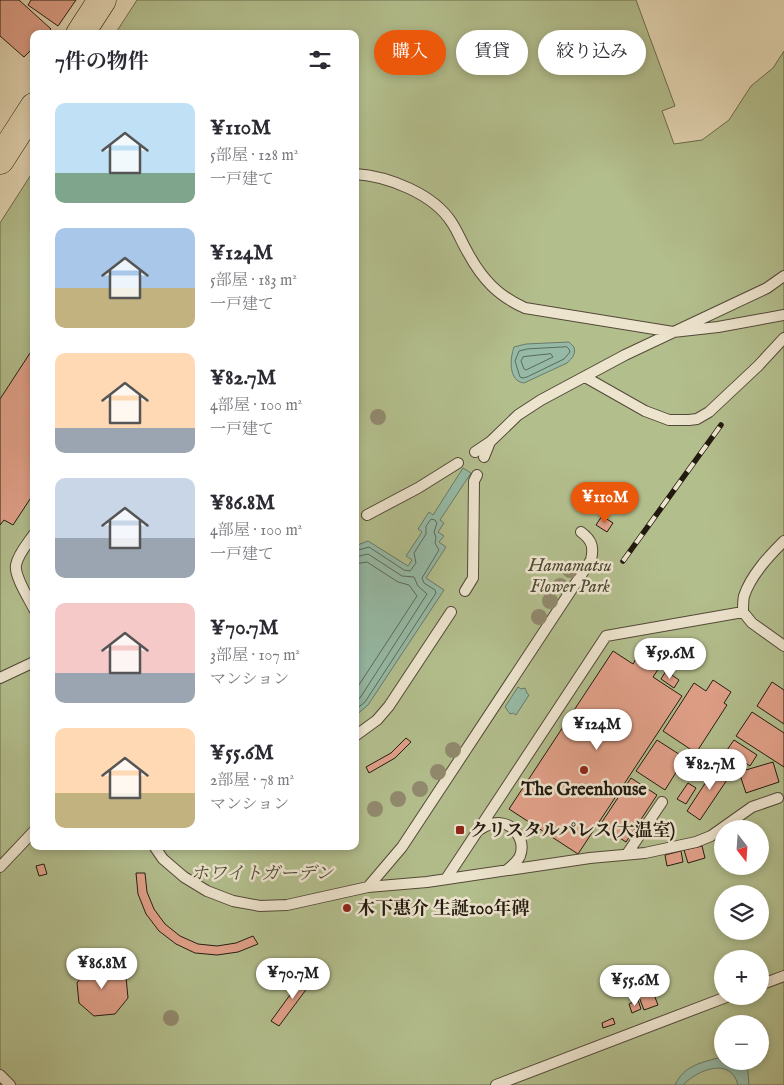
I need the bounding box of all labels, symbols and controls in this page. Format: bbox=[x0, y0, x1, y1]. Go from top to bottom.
chip: 購入 bbox=[374, 30, 446, 75]
chip: 賃貸 bbox=[456, 30, 528, 75]
chip: 絞り込み bbox=[538, 30, 646, 75]
icon: filters bbox=[306, 46, 334, 74]
text: 7件の物件 bbox=[55, 49, 149, 76]
text: ¥110M bbox=[210, 115, 271, 142]
icon: home bbox=[95, 123, 155, 183]
text: 5部屋 · 128 m² bbox=[210, 146, 298, 166]
text: 一戸建て bbox=[210, 170, 274, 190]
text: ¥124M bbox=[210, 240, 273, 267]
icon: home bbox=[95, 248, 155, 308]
text: 5部屋 · 183 m² bbox=[210, 271, 297, 291]
text: 一戸建て bbox=[210, 295, 274, 315]
text: ¥82.7M bbox=[210, 365, 276, 392]
icon: home bbox=[95, 373, 155, 433]
text: 4部屋 · 100 m² bbox=[210, 396, 302, 416]
text: 一戸建て bbox=[210, 420, 274, 440]
pin: ¥110M bbox=[570, 482, 640, 524]
text: ¥110M bbox=[582, 488, 628, 508]
text: ¥86.8M bbox=[210, 490, 275, 517]
icon: home bbox=[95, 498, 155, 558]
text: 4部屋 · 100 m² bbox=[210, 521, 302, 541]
text: 一戸建て bbox=[210, 545, 274, 565]
park label: Hamamatsu Flower Park bbox=[527, 555, 612, 599]
text: ¥70.7M bbox=[210, 615, 278, 642]
icon: home bbox=[95, 623, 155, 683]
pin: ¥59.6M bbox=[629, 638, 711, 680]
text: ¥59.6M bbox=[645, 644, 695, 664]
text: 3部屋 · 107 m² bbox=[210, 646, 300, 666]
text: マンション bbox=[210, 670, 289, 690]
pin: ¥124M bbox=[562, 708, 632, 751]
text: ¥124M bbox=[573, 715, 621, 735]
text: ¥55.6M bbox=[210, 740, 274, 767]
icon: home bbox=[95, 748, 155, 808]
pin: ¥82.7M bbox=[669, 748, 751, 791]
text: ¥82.7M bbox=[685, 755, 735, 775]
marker: The Greenhouse bbox=[578, 764, 590, 776]
text: 2部屋 · 78 m² bbox=[210, 771, 294, 791]
place label: The Greenhouse bbox=[521, 779, 647, 802]
text: マンション bbox=[210, 795, 289, 815]
place label: クリスタルパレス(大温室) bbox=[470, 820, 675, 843]
north arrow bbox=[714, 820, 769, 875]
map controls bbox=[714, 820, 769, 1070]
marker: クリスタルパレス(大温室) bbox=[454, 824, 466, 836]
park label: ホワイトガーデン bbox=[191, 863, 334, 886]
button: layers bbox=[714, 885, 769, 940]
place label: 木下惠介 生誕100年碑 bbox=[357, 898, 529, 921]
marker: 木下惠介 生誕100年碑 bbox=[341, 902, 353, 914]
pin: ¥86.8M bbox=[61, 948, 143, 990]
button: + bbox=[714, 950, 769, 1005]
text: ¥86.8M bbox=[77, 954, 127, 974]
pin: ¥70.7M bbox=[252, 958, 334, 1000]
text: ¥70.7M bbox=[267, 964, 319, 984]
pin: ¥55.6M bbox=[594, 964, 676, 1007]
text: ¥55.6M bbox=[611, 971, 659, 991]
button: − bbox=[714, 1015, 769, 1070]

